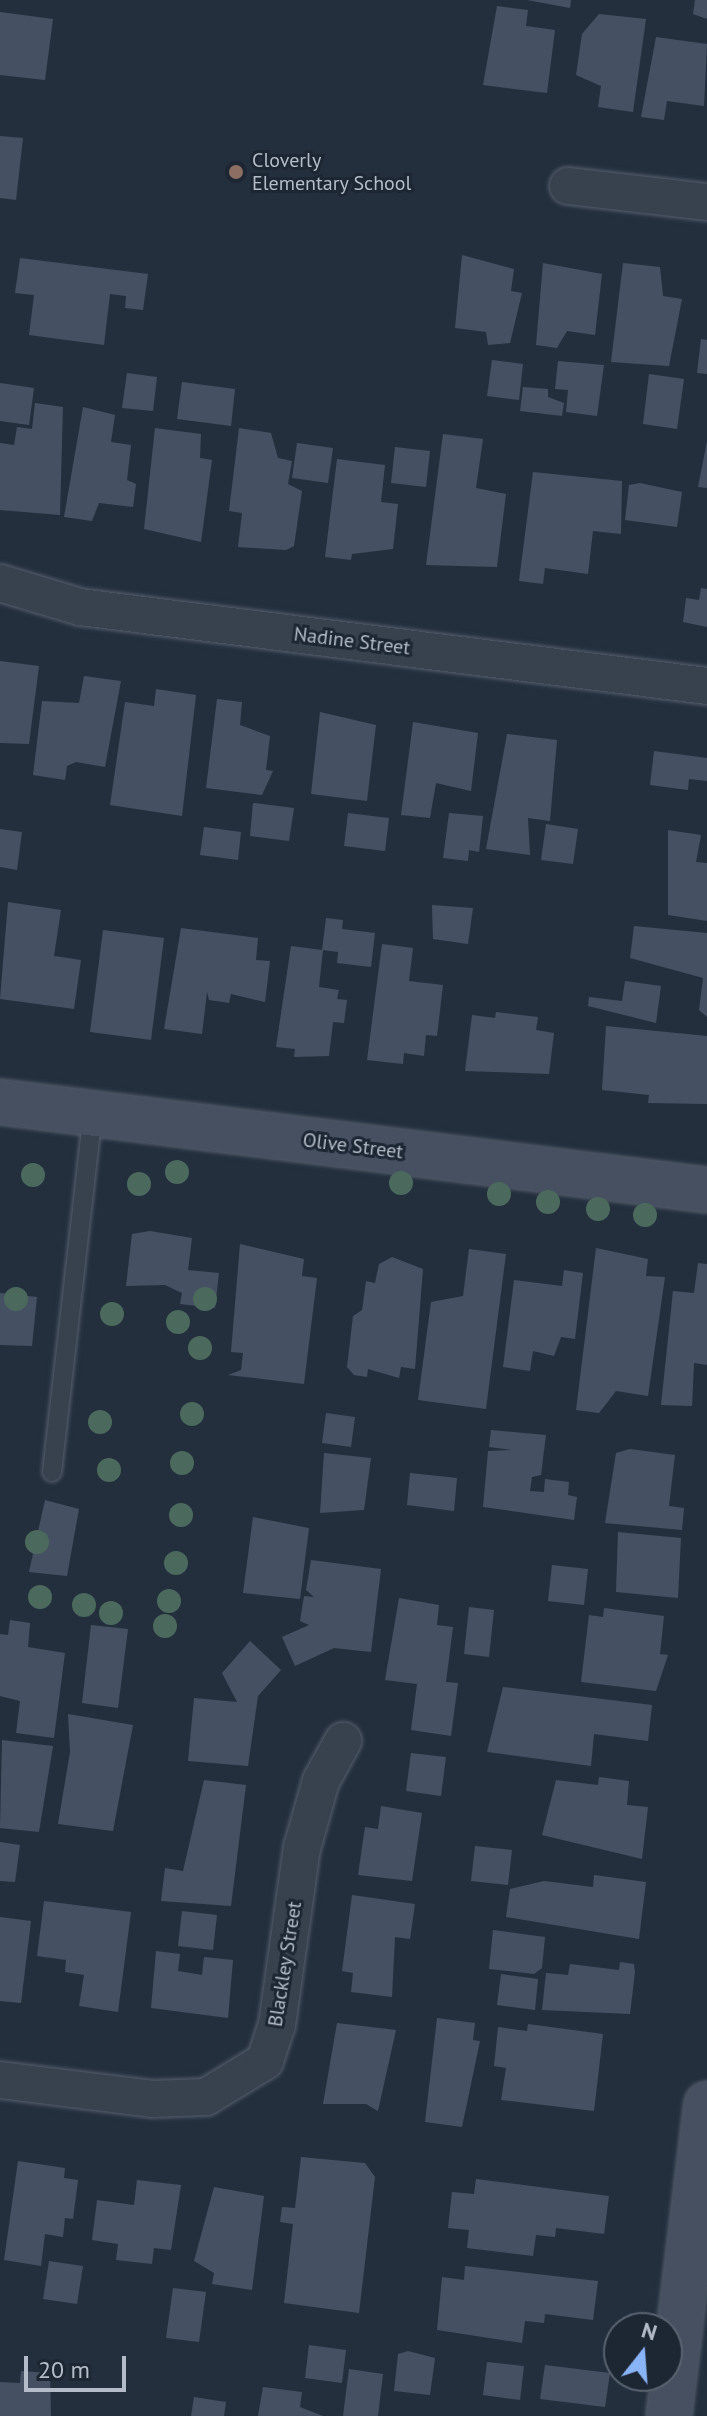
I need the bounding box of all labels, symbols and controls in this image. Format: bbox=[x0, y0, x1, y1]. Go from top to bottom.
place label: Cloverly Elementary School bbox=[252, 148, 412, 195]
marker: Cloverly Elementary School bbox=[227, 163, 245, 181]
street label: Nadine Street bbox=[292, 622, 412, 660]
street label: Olive Street bbox=[301, 1128, 405, 1164]
street label: Blackley Street bbox=[263, 1899, 307, 2029]
north arrow bbox=[603, 2312, 683, 2392]
text: N bbox=[638, 2315, 660, 2346]
scale bar bbox=[28, 2340, 130, 2390]
text: 20 m bbox=[38, 2354, 90, 2385]

